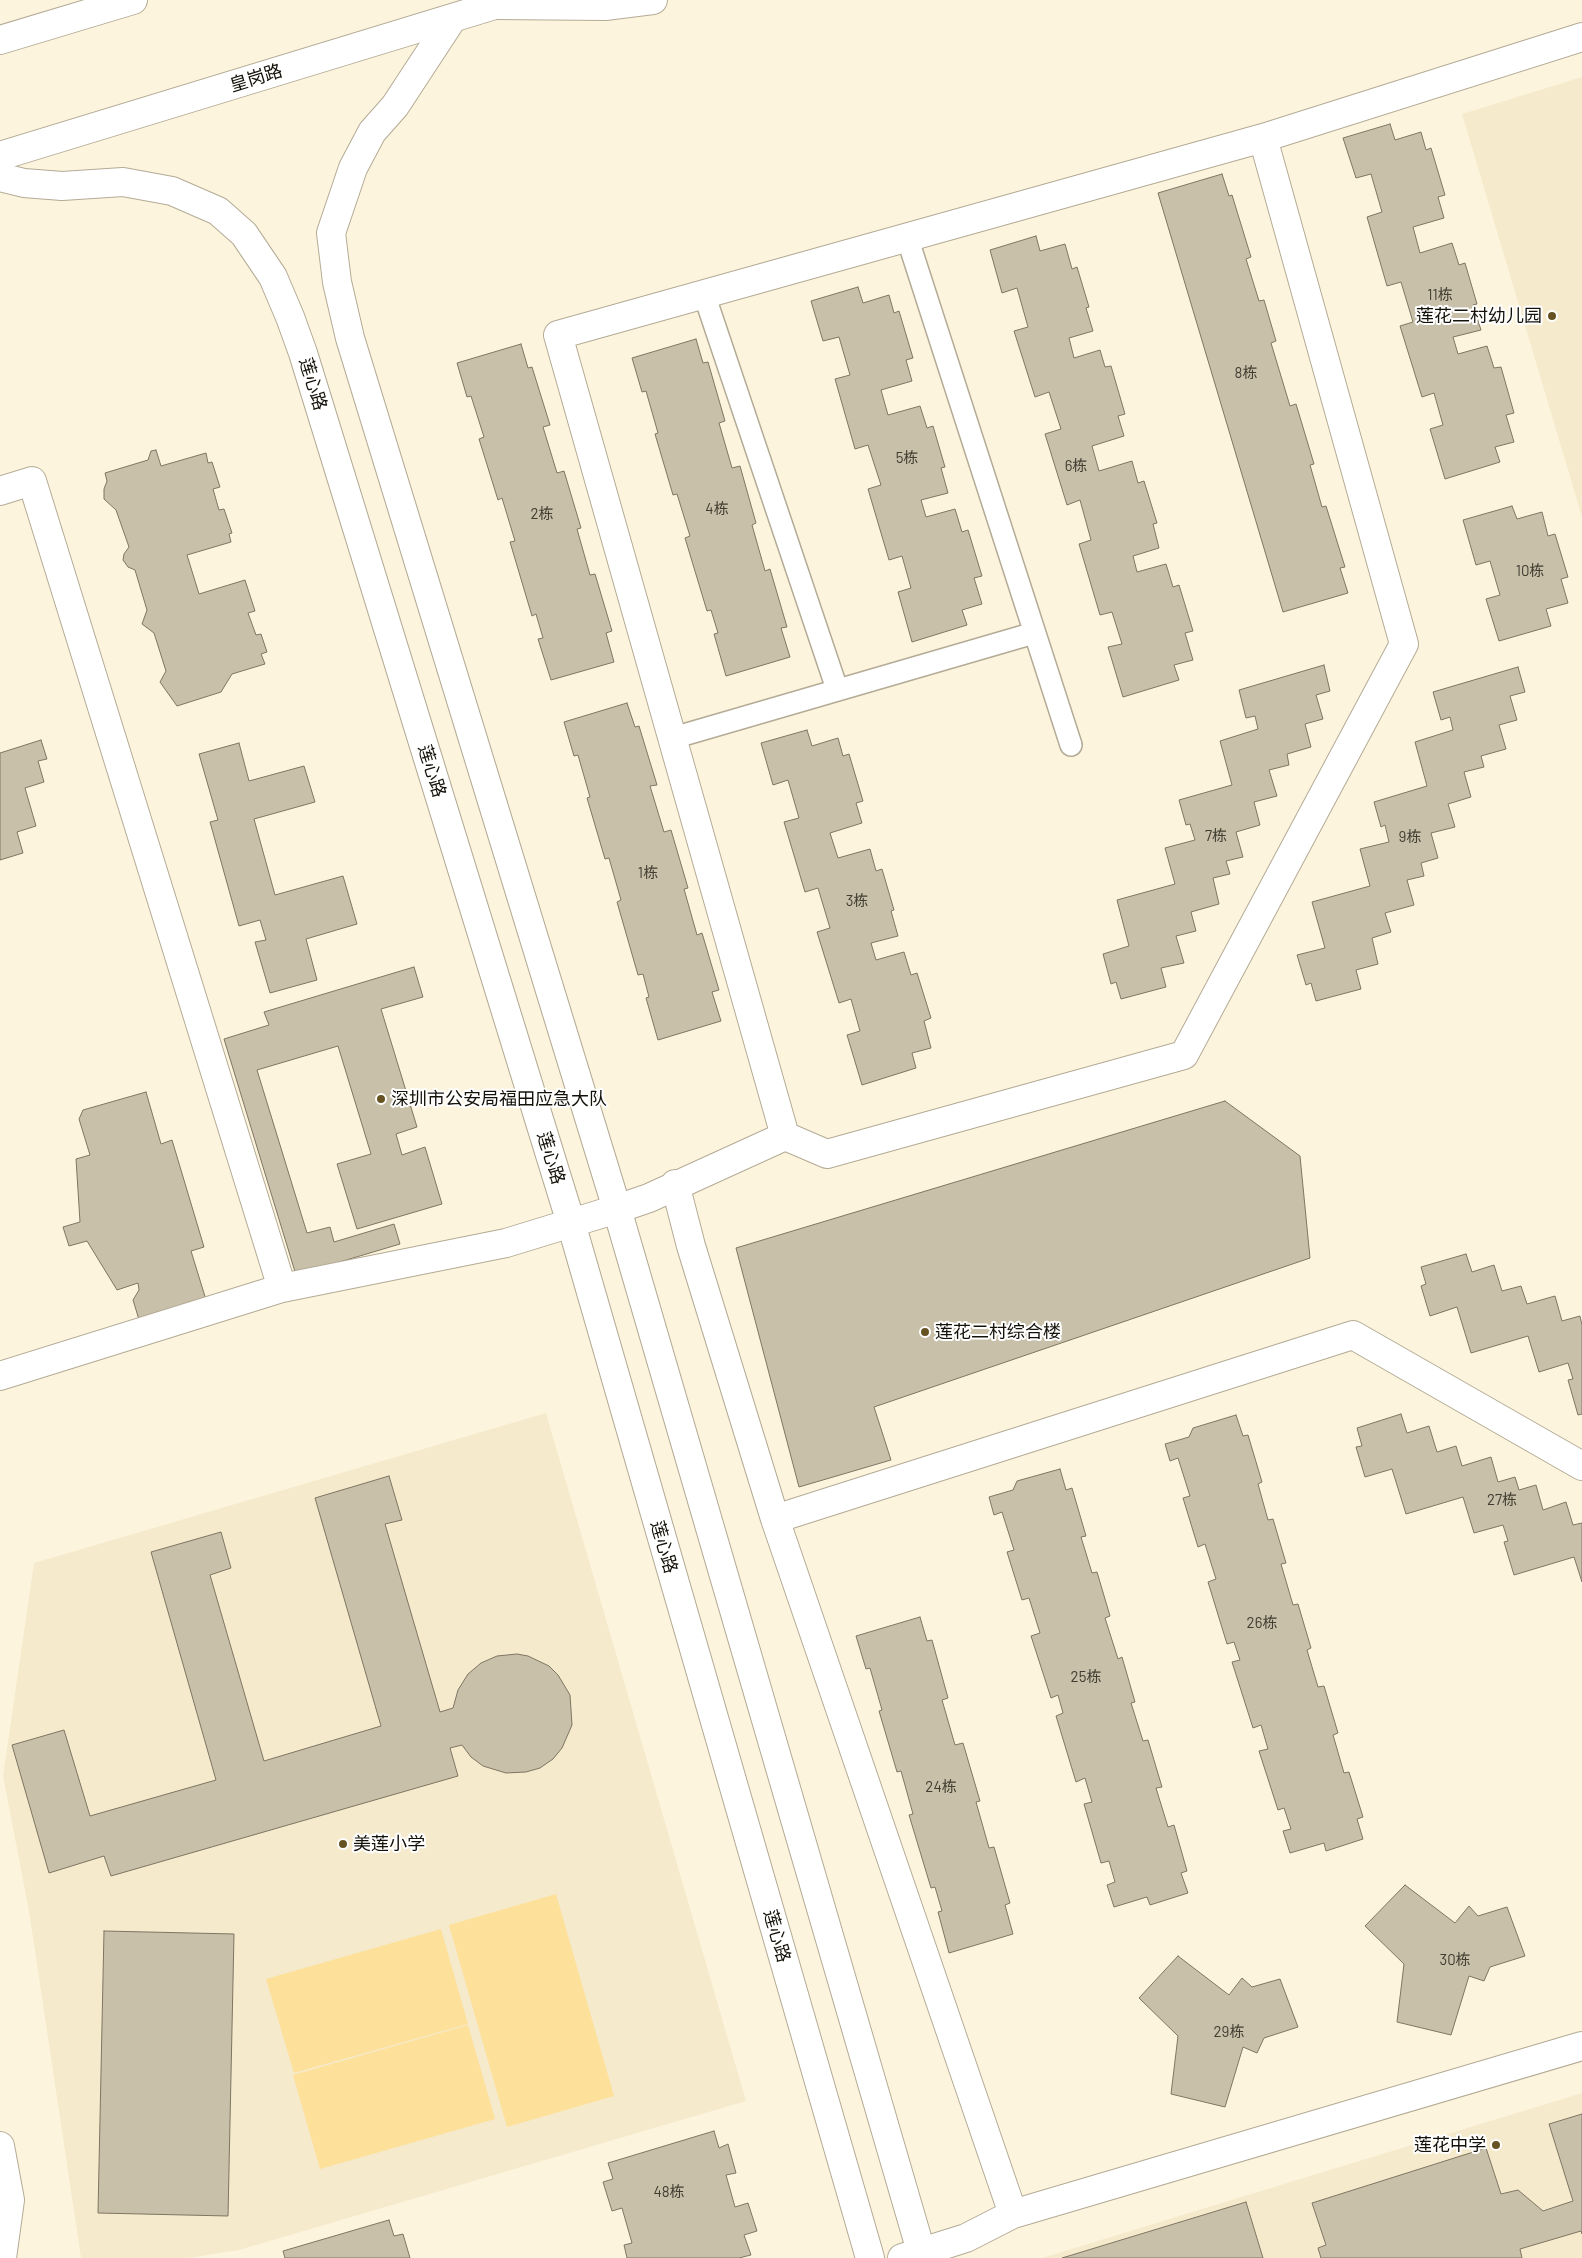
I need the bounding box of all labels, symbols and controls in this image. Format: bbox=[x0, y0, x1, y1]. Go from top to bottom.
street label: 皇岗路 bbox=[227, 60, 285, 96]
house number: 11栋 bbox=[1427, 286, 1453, 304]
place label: 莲花二村幼儿园 bbox=[1416, 305, 1542, 327]
marker: 莲花二村幼儿园 bbox=[1546, 310, 1558, 322]
street label: 莲心路 bbox=[295, 355, 331, 413]
house number: 8栋 bbox=[1235, 364, 1257, 382]
house number: 5栋 bbox=[896, 449, 918, 467]
house number: 6栋 bbox=[1065, 457, 1087, 475]
house number: 4栋 bbox=[705, 500, 729, 518]
house number: 2栋 bbox=[530, 505, 554, 523]
house number: 10栋 bbox=[1516, 562, 1544, 580]
street label: 莲心路 bbox=[414, 742, 450, 800]
house number: 7栋 bbox=[1205, 827, 1227, 845]
house number: 9栋 bbox=[1399, 828, 1421, 846]
house number: 1栋 bbox=[638, 864, 658, 882]
house number: 3栋 bbox=[846, 892, 868, 910]
place label: 深圳市公安局福田应急大队 bbox=[391, 1088, 607, 1110]
marker: 深圳市公安局福田应急大队 bbox=[375, 1093, 387, 1105]
street label: 莲心路 bbox=[533, 1129, 569, 1187]
place label: 莲花二村综合楼 bbox=[935, 1321, 1061, 1343]
marker: 莲花二村综合楼 bbox=[919, 1326, 931, 1338]
house number: 27栋 bbox=[1487, 1491, 1517, 1509]
street label: 莲心路 bbox=[646, 1518, 682, 1576]
house number: 26栋 bbox=[1247, 1614, 1277, 1632]
house number: 25栋 bbox=[1071, 1668, 1101, 1686]
house number: 24栋 bbox=[925, 1778, 957, 1796]
place label: 美莲小学 bbox=[353, 1833, 425, 1855]
marker: 美莲小学 bbox=[337, 1838, 349, 1850]
street label: 莲心路 bbox=[759, 1907, 795, 1965]
house number: 30栋 bbox=[1439, 1951, 1471, 1969]
house number: 29栋 bbox=[1214, 2023, 1244, 2041]
place label: 莲花中学 bbox=[1414, 2134, 1486, 2156]
marker: 莲花中学 bbox=[1490, 2139, 1502, 2151]
house number: 48栋 bbox=[653, 2183, 685, 2201]

